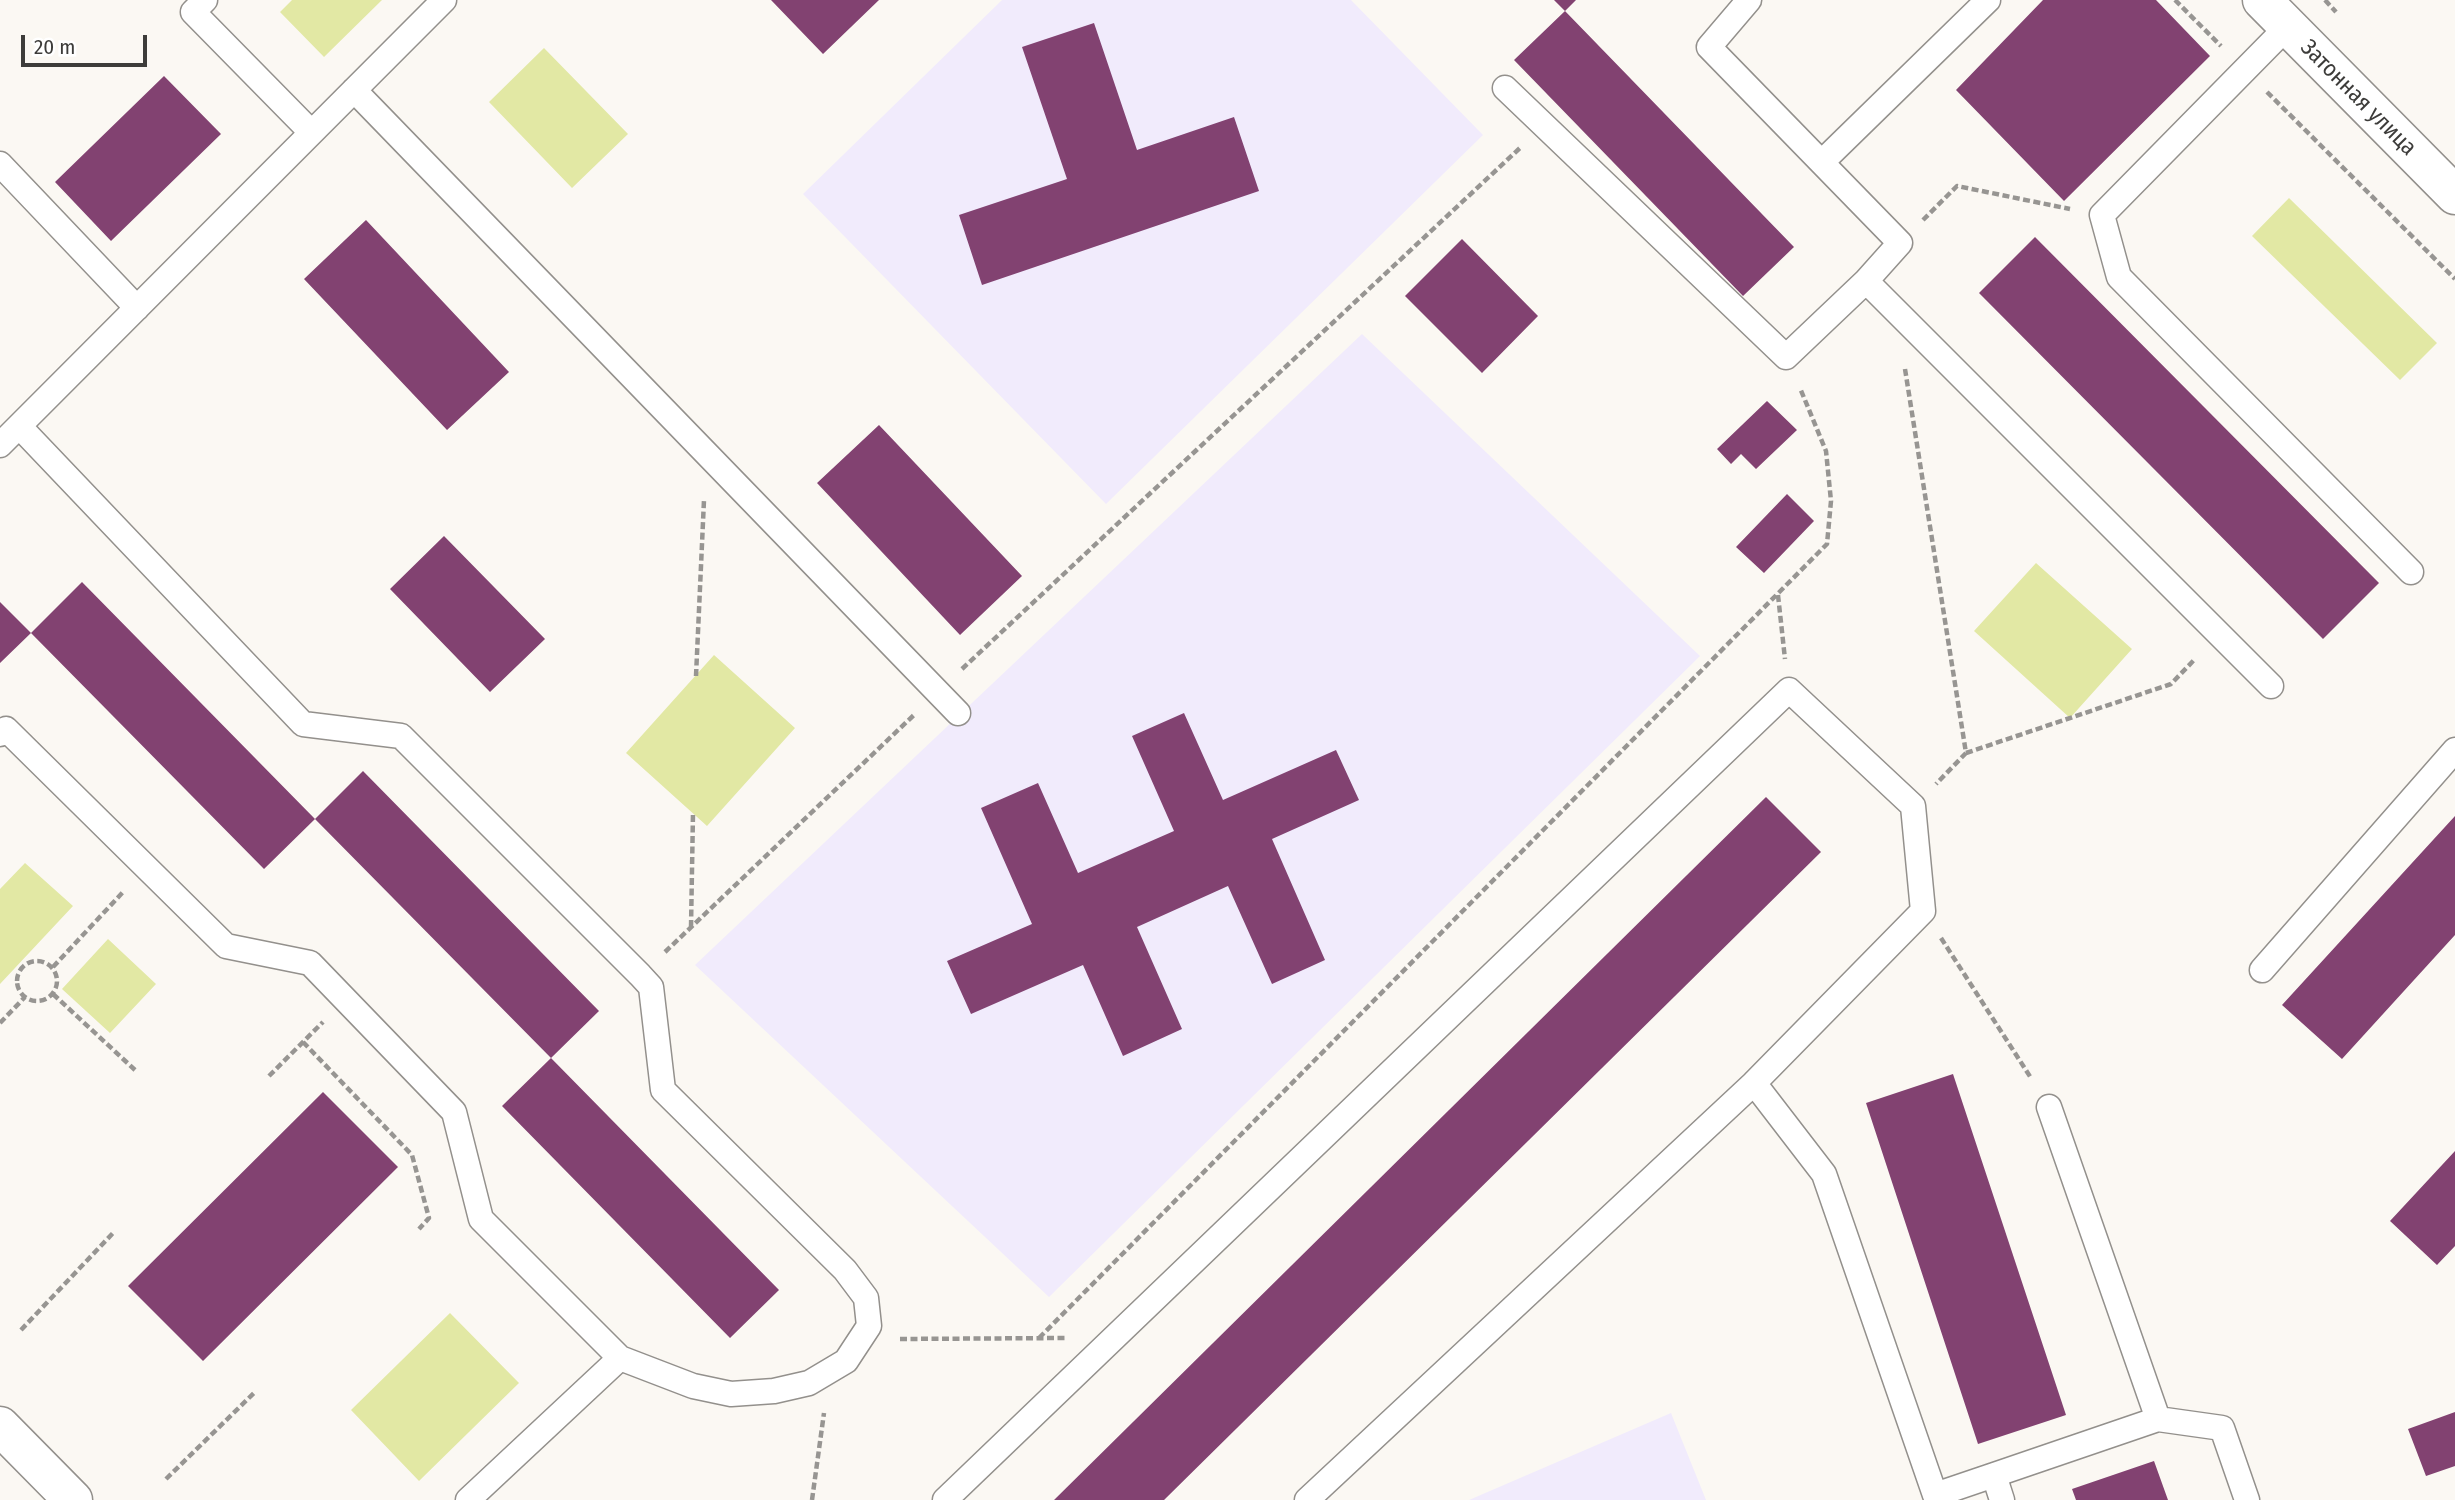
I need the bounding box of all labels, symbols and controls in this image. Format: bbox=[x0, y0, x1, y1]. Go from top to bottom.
scale bar bbox=[24, 21, 150, 65]
text: 20 m bbox=[34, 34, 75, 60]
street label: Затонная улица bbox=[2294, 34, 2422, 162]

